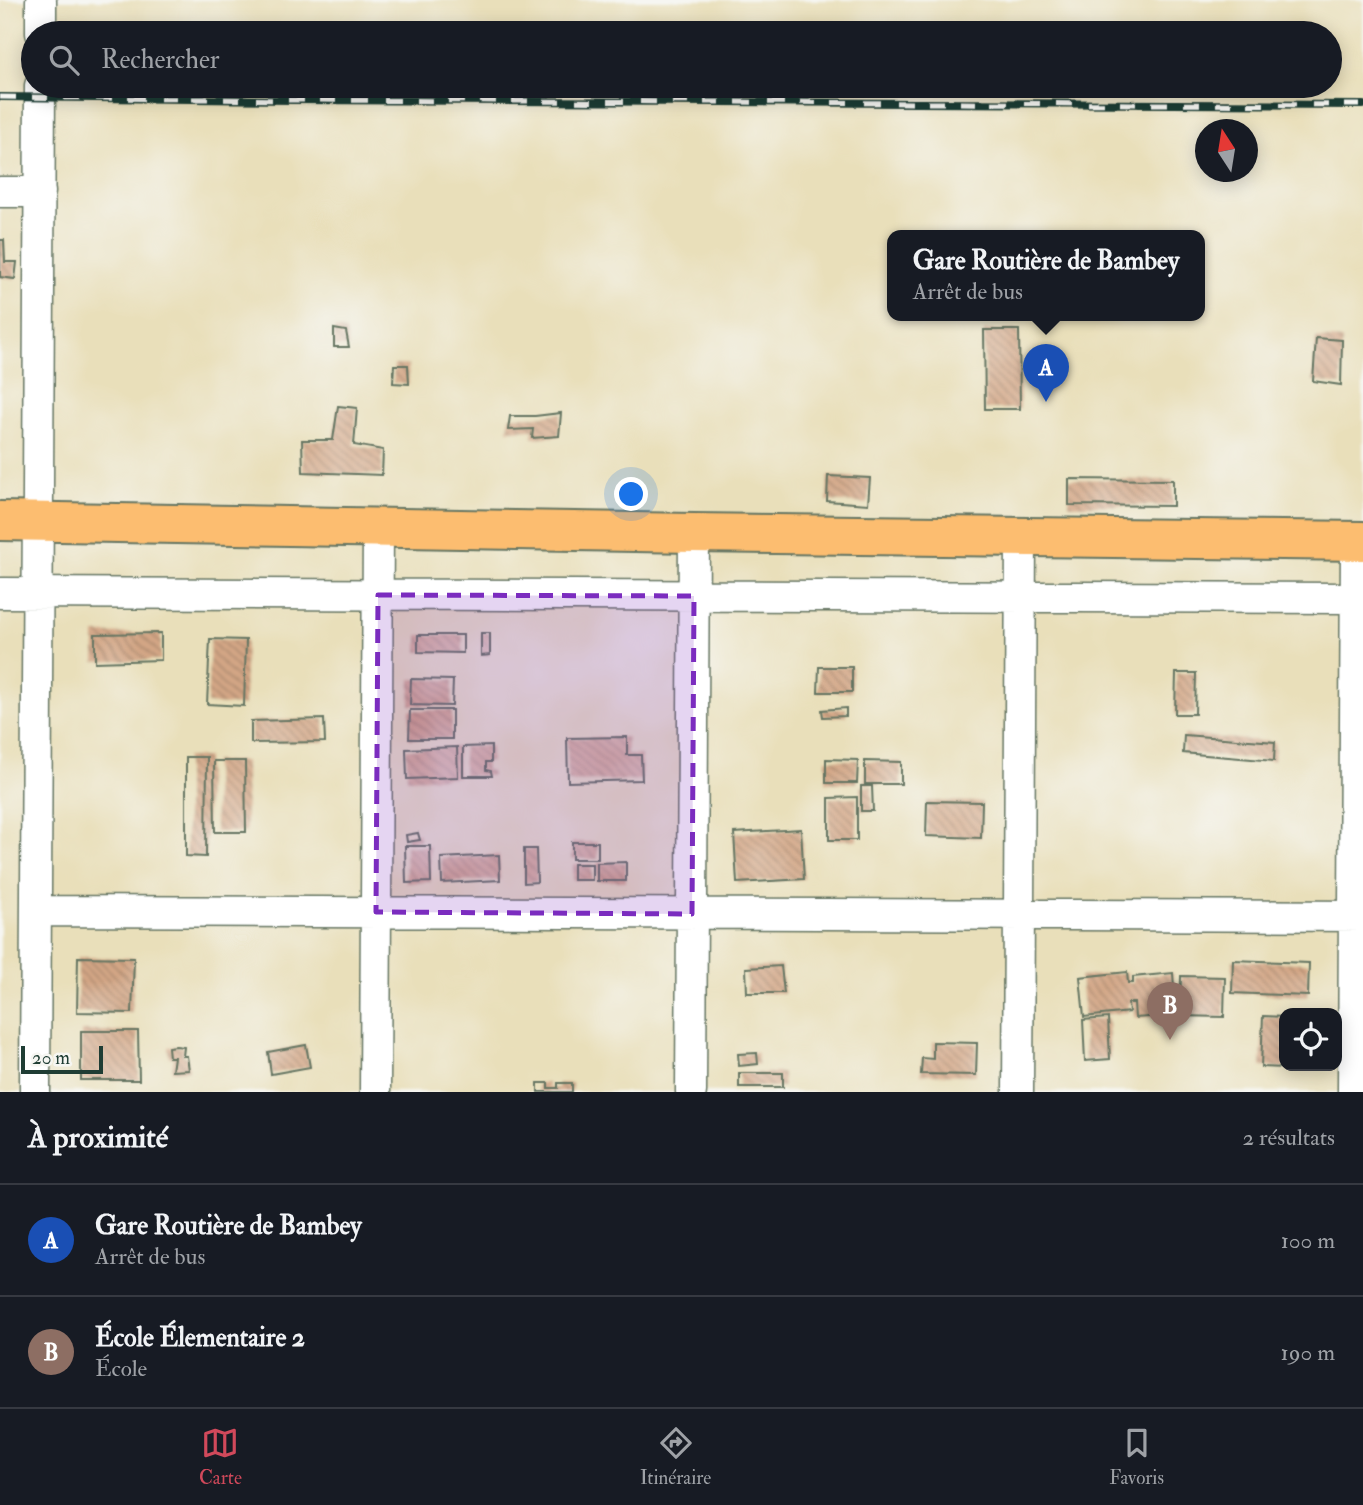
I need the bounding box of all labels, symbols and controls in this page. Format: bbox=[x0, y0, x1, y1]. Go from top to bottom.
search box bbox=[21, 21, 1342, 98]
icon: search bbox=[45, 41, 83, 79]
text: Rechercher bbox=[101, 44, 220, 76]
north arrow bbox=[1195, 119, 1258, 182]
popup bbox=[887, 230, 1205, 321]
text: Gare Routière de Bambey bbox=[913, 245, 1179, 277]
text: Arrêt de bus bbox=[913, 277, 1023, 306]
pin: A bbox=[1023, 344, 1069, 402]
your location bbox=[614, 477, 648, 511]
pin: B bbox=[1147, 982, 1193, 1040]
map controls bbox=[1279, 1008, 1342, 1071]
button: locate bbox=[1279, 1008, 1342, 1071]
scale bar bbox=[21, 1043, 103, 1075]
text: 20 m bbox=[32, 1046, 70, 1070]
text: À proximité bbox=[28, 1119, 168, 1156]
text: 2 résultats bbox=[1243, 1123, 1335, 1152]
text: Gare Routière de Bambey bbox=[95, 1210, 362, 1242]
text: A bbox=[44, 1226, 58, 1255]
text: 100 m bbox=[1281, 1226, 1335, 1255]
text: Arrêt de bus bbox=[95, 1242, 205, 1271]
text: École Élementaire 2 bbox=[95, 1322, 305, 1354]
text: B bbox=[43, 1338, 59, 1367]
text: 190 m bbox=[1281, 1338, 1335, 1367]
text: École bbox=[95, 1354, 147, 1383]
tab: Carte bbox=[199, 1424, 242, 1490]
tab: Itinéraire bbox=[640, 1424, 711, 1490]
tab: Favoris bbox=[1109, 1424, 1164, 1490]

